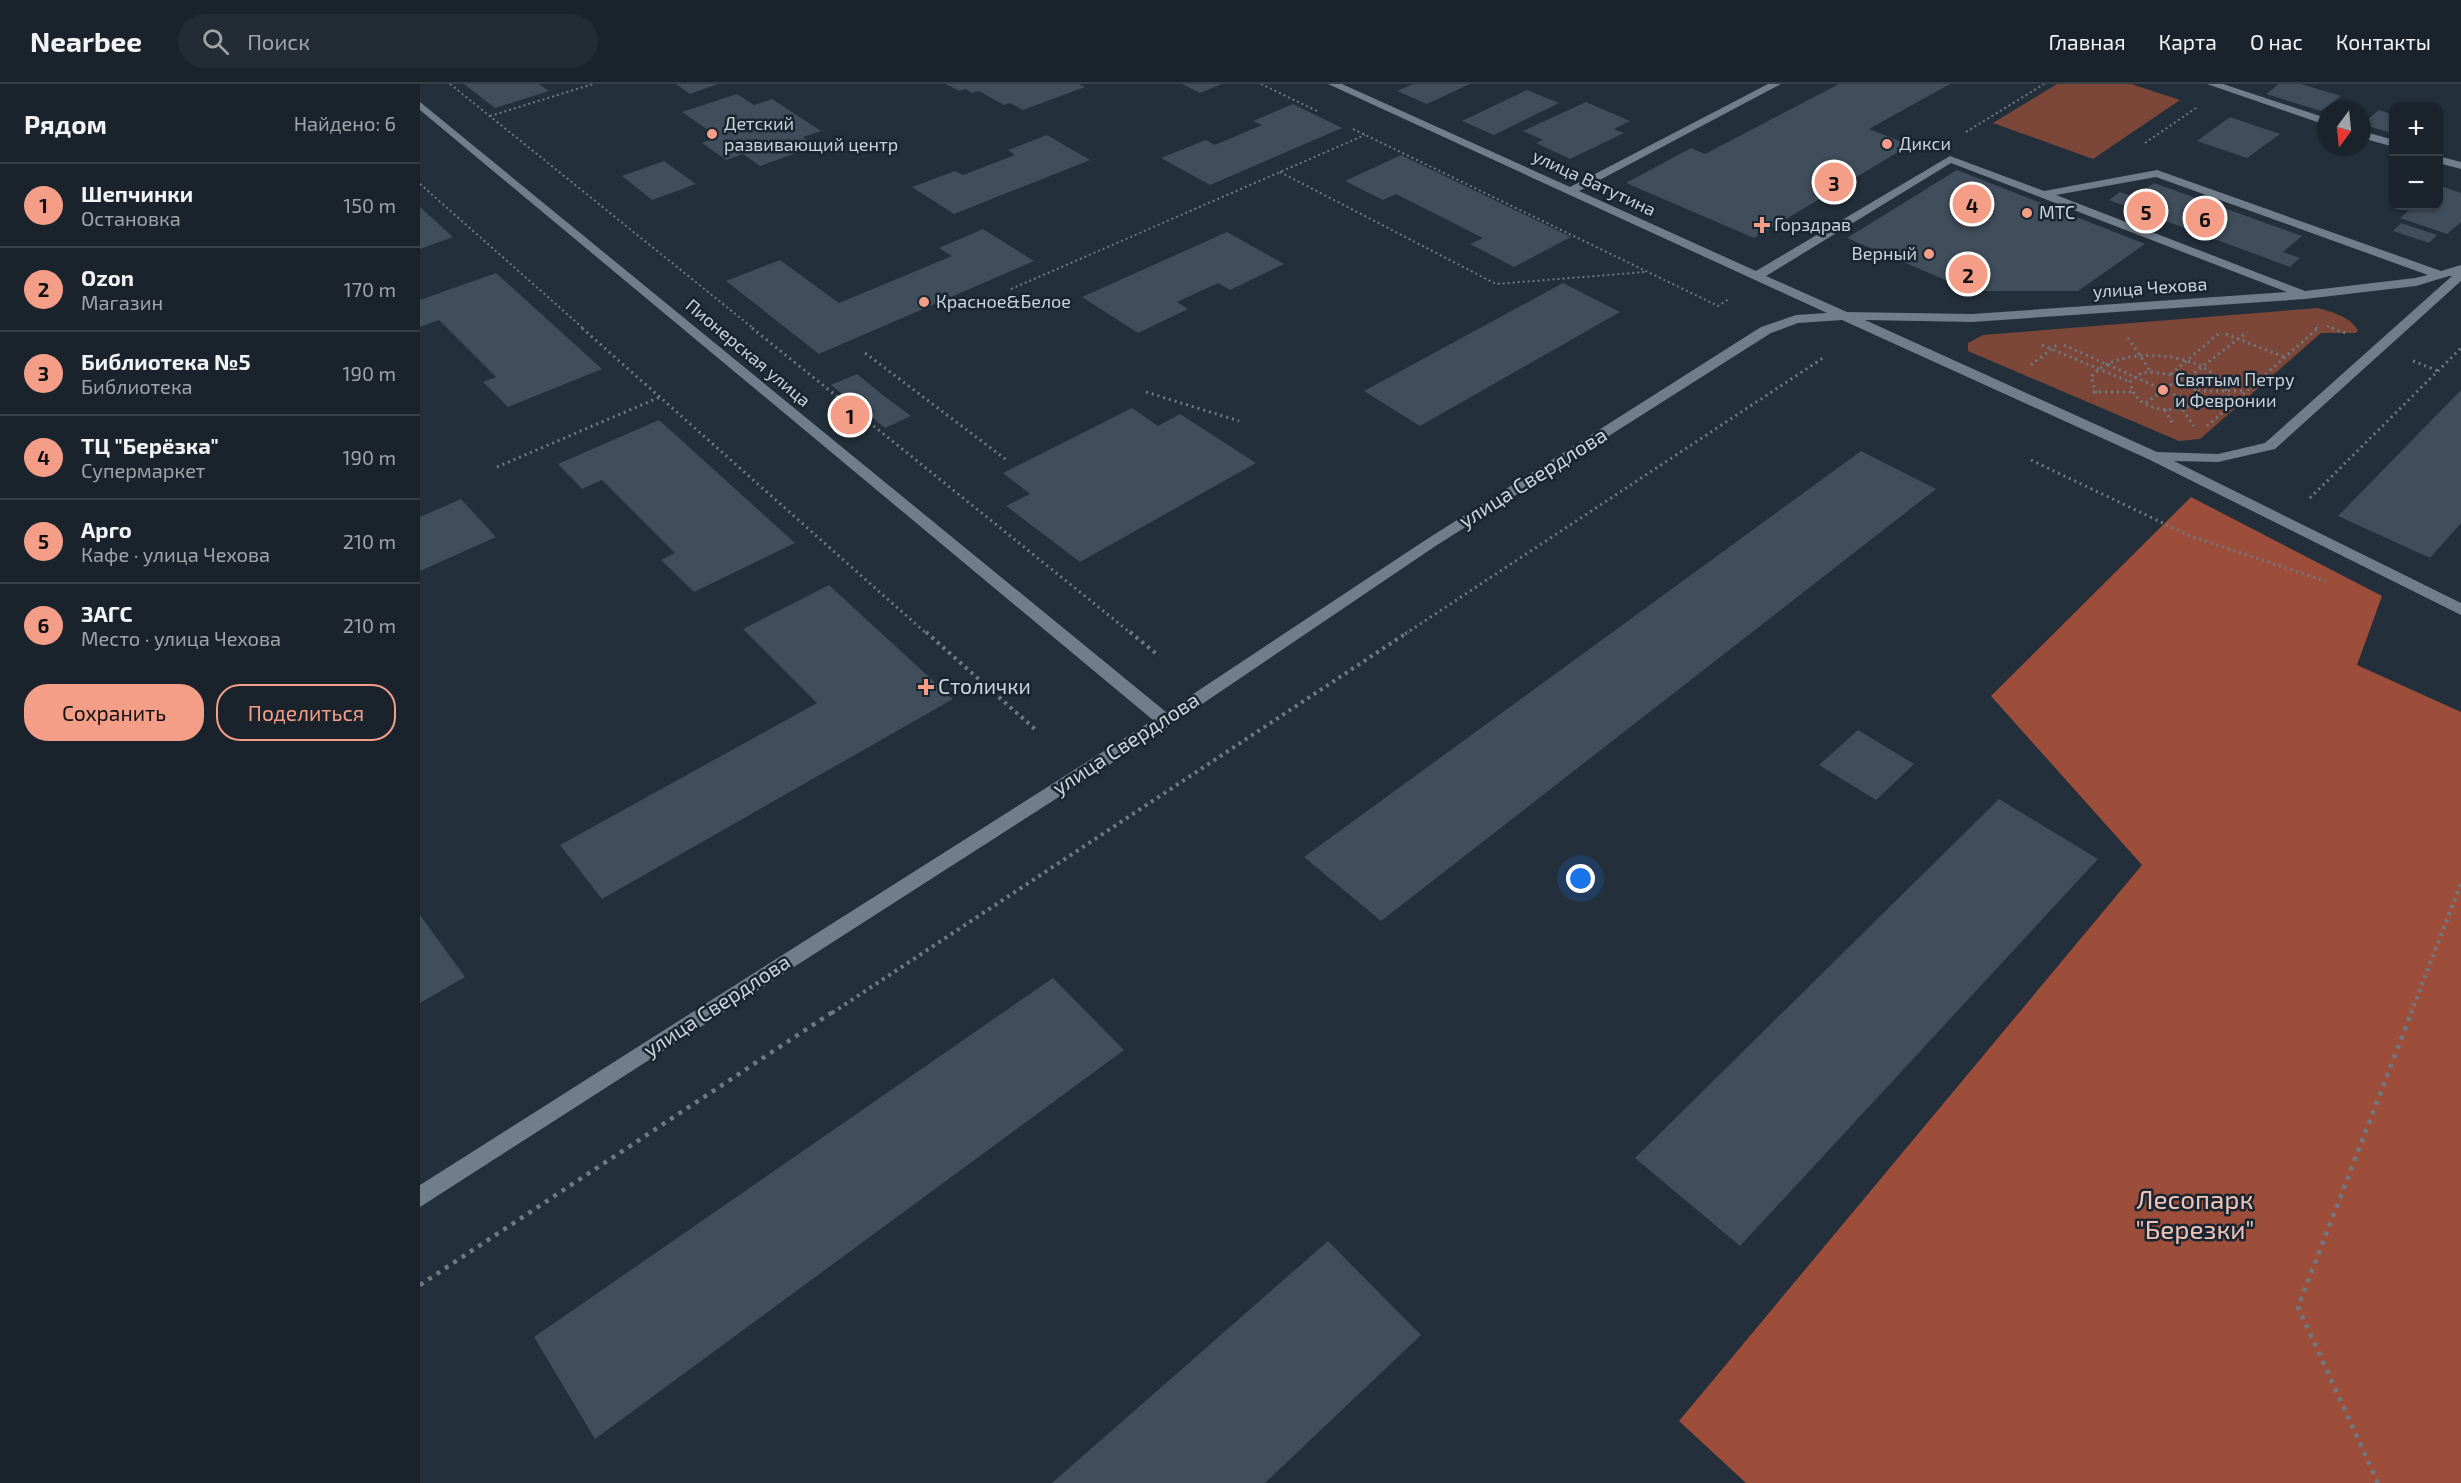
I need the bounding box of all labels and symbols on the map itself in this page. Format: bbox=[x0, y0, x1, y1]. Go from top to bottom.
north arrow bbox=[2317, 102, 2371, 156]
place label: Детский развивающий центр bbox=[724, 112, 898, 155]
marker: Детский развивающий центр bbox=[705, 127, 719, 141]
place label: Дикси bbox=[1899, 132, 1951, 154]
marker: Дикси bbox=[1880, 137, 1894, 151]
street label: улица Ватутина bbox=[1529, 144, 1660, 220]
pin: 3 bbox=[1814, 160, 1854, 204]
pin: 4 bbox=[1952, 182, 1992, 226]
pin: 5 bbox=[2126, 188, 2166, 234]
pin: 6 bbox=[2186, 196, 2224, 240]
place label: МТС bbox=[2039, 201, 2075, 223]
marker: МТС bbox=[2020, 206, 2034, 220]
place label: Горздрав bbox=[1774, 213, 1851, 235]
marker: Горздрав bbox=[1755, 218, 1769, 232]
place label: Верный bbox=[1852, 242, 1917, 264]
marker: Верный bbox=[1922, 247, 1936, 261]
pin: 2 bbox=[1948, 252, 1988, 297]
street label: улица Чехова bbox=[2092, 272, 2208, 302]
place label: Красное&Белое bbox=[936, 290, 1071, 312]
street label: Пионерская улица bbox=[682, 294, 815, 411]
marker: Красное&Белое bbox=[917, 295, 931, 309]
place label: Святым Петру и Февронии bbox=[2175, 368, 2295, 411]
marker: Святым Петру и Февронии bbox=[2156, 383, 2170, 397]
pin: 1 bbox=[830, 392, 870, 438]
street label: улица Свердлова bbox=[1454, 421, 1611, 533]
place label: Столички bbox=[938, 673, 1031, 698]
marker: Столички bbox=[919, 680, 933, 694]
street label: улица Свердлова bbox=[1047, 686, 1204, 800]
your location bbox=[1566, 864, 1595, 893]
street label: улица Свердлова bbox=[638, 948, 795, 1062]
park label: Лесопарк "Березки" bbox=[2136, 1183, 2254, 1244]

